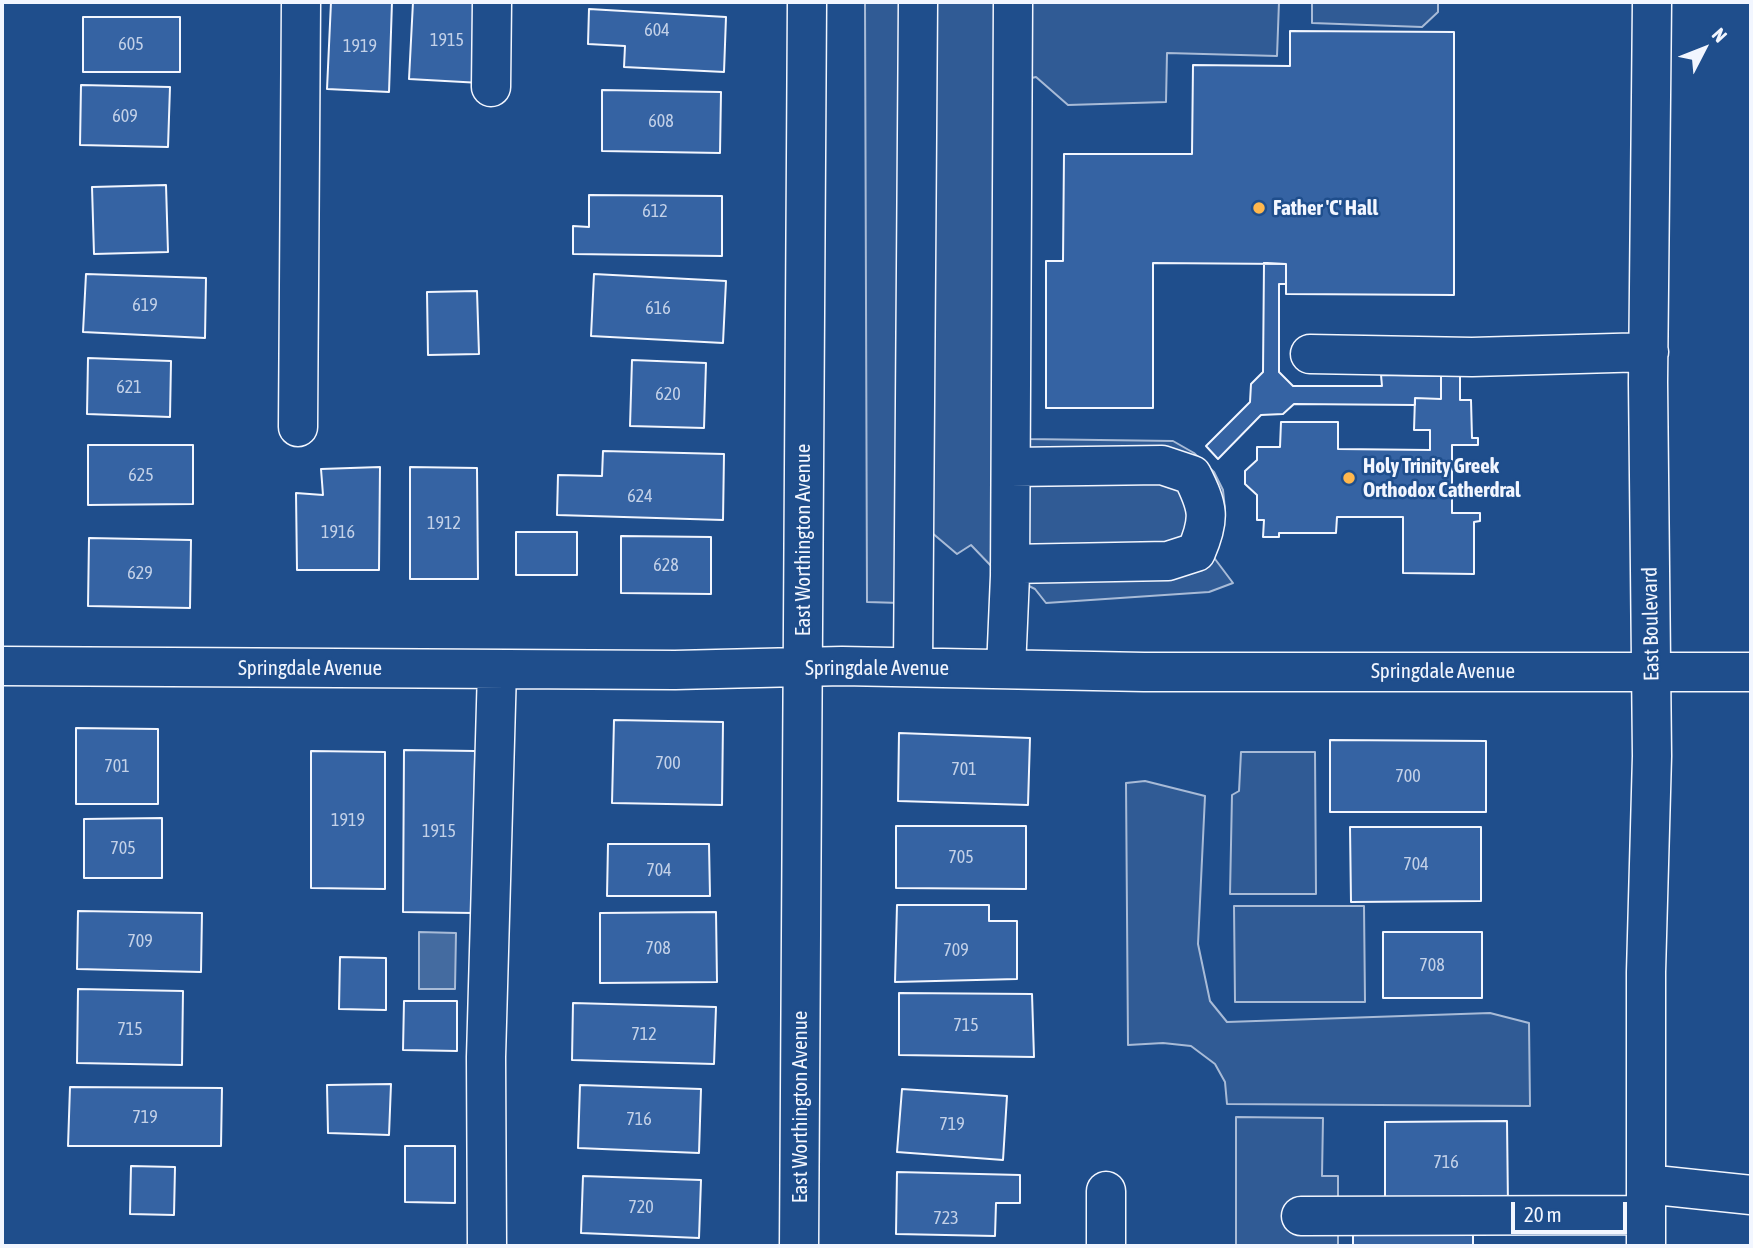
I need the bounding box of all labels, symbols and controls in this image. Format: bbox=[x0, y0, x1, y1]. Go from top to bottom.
north arrow bbox=[1669, 14, 1739, 84]
house number: 604 bbox=[644, 19, 670, 41]
text: N bbox=[1708, 23, 1732, 46]
house number: 1915 bbox=[430, 29, 464, 51]
house number: 605 bbox=[118, 33, 144, 55]
house number: 1919 bbox=[343, 35, 377, 57]
house number: 609 bbox=[112, 105, 138, 127]
house number: 608 bbox=[648, 110, 674, 132]
place label: Father 'C' Hall bbox=[1273, 195, 1378, 221]
house number: 612 bbox=[642, 200, 668, 222]
marker: Father 'C' Hall bbox=[1251, 200, 1267, 216]
house number: 619 bbox=[132, 294, 158, 316]
house number: 616 bbox=[645, 297, 671, 319]
house number: 621 bbox=[116, 376, 142, 398]
house number: 620 bbox=[655, 383, 681, 405]
street label: East Worthington Avenue bbox=[790, 444, 816, 636]
place label: Holy Trinity Greek Orthodox Catherdral bbox=[1363, 453, 1521, 503]
house number: 625 bbox=[128, 464, 154, 486]
marker: Holy Trinity Greek Orthodox Catherdral bbox=[1341, 470, 1357, 486]
house number: 624 bbox=[627, 485, 653, 507]
house number: 1912 bbox=[427, 512, 461, 534]
house number: 1916 bbox=[321, 521, 355, 543]
house number: 628 bbox=[653, 554, 679, 576]
house number: 629 bbox=[127, 562, 153, 584]
street label: East Boulevard bbox=[1637, 567, 1665, 681]
street label: Springdale Avenue bbox=[238, 655, 382, 681]
street label: Springdale Avenue bbox=[805, 655, 949, 681]
street label: Springdale Avenue bbox=[1371, 658, 1515, 684]
house number: 700 bbox=[655, 752, 681, 774]
house number: 701 bbox=[104, 755, 130, 777]
house number: 701 bbox=[951, 758, 977, 780]
house number: 700 bbox=[1395, 765, 1421, 787]
house number: 1919 bbox=[331, 809, 365, 831]
house number: 1915 bbox=[422, 820, 456, 842]
house number: 705 bbox=[110, 837, 136, 859]
house number: 705 bbox=[948, 846, 974, 868]
house number: 704 bbox=[1403, 853, 1429, 875]
house number: 704 bbox=[646, 859, 672, 881]
house number: 709 bbox=[127, 930, 153, 952]
house number: 708 bbox=[645, 937, 671, 959]
house number: 709 bbox=[943, 939, 969, 961]
house number: 708 bbox=[1419, 954, 1445, 976]
street label: East Worthington Avenue bbox=[787, 1011, 813, 1203]
house number: 715 bbox=[953, 1014, 979, 1036]
house number: 715 bbox=[117, 1018, 143, 1040]
house number: 712 bbox=[631, 1023, 657, 1045]
house number: 719 bbox=[132, 1106, 158, 1128]
house number: 716 bbox=[626, 1108, 652, 1130]
house number: 719 bbox=[939, 1113, 965, 1135]
house number: 716 bbox=[1433, 1151, 1459, 1173]
scale bar bbox=[1515, 1188, 1630, 1232]
house number: 720 bbox=[628, 1196, 654, 1218]
text: 20 m bbox=[1524, 1202, 1562, 1226]
house number: 723 bbox=[933, 1207, 959, 1229]

